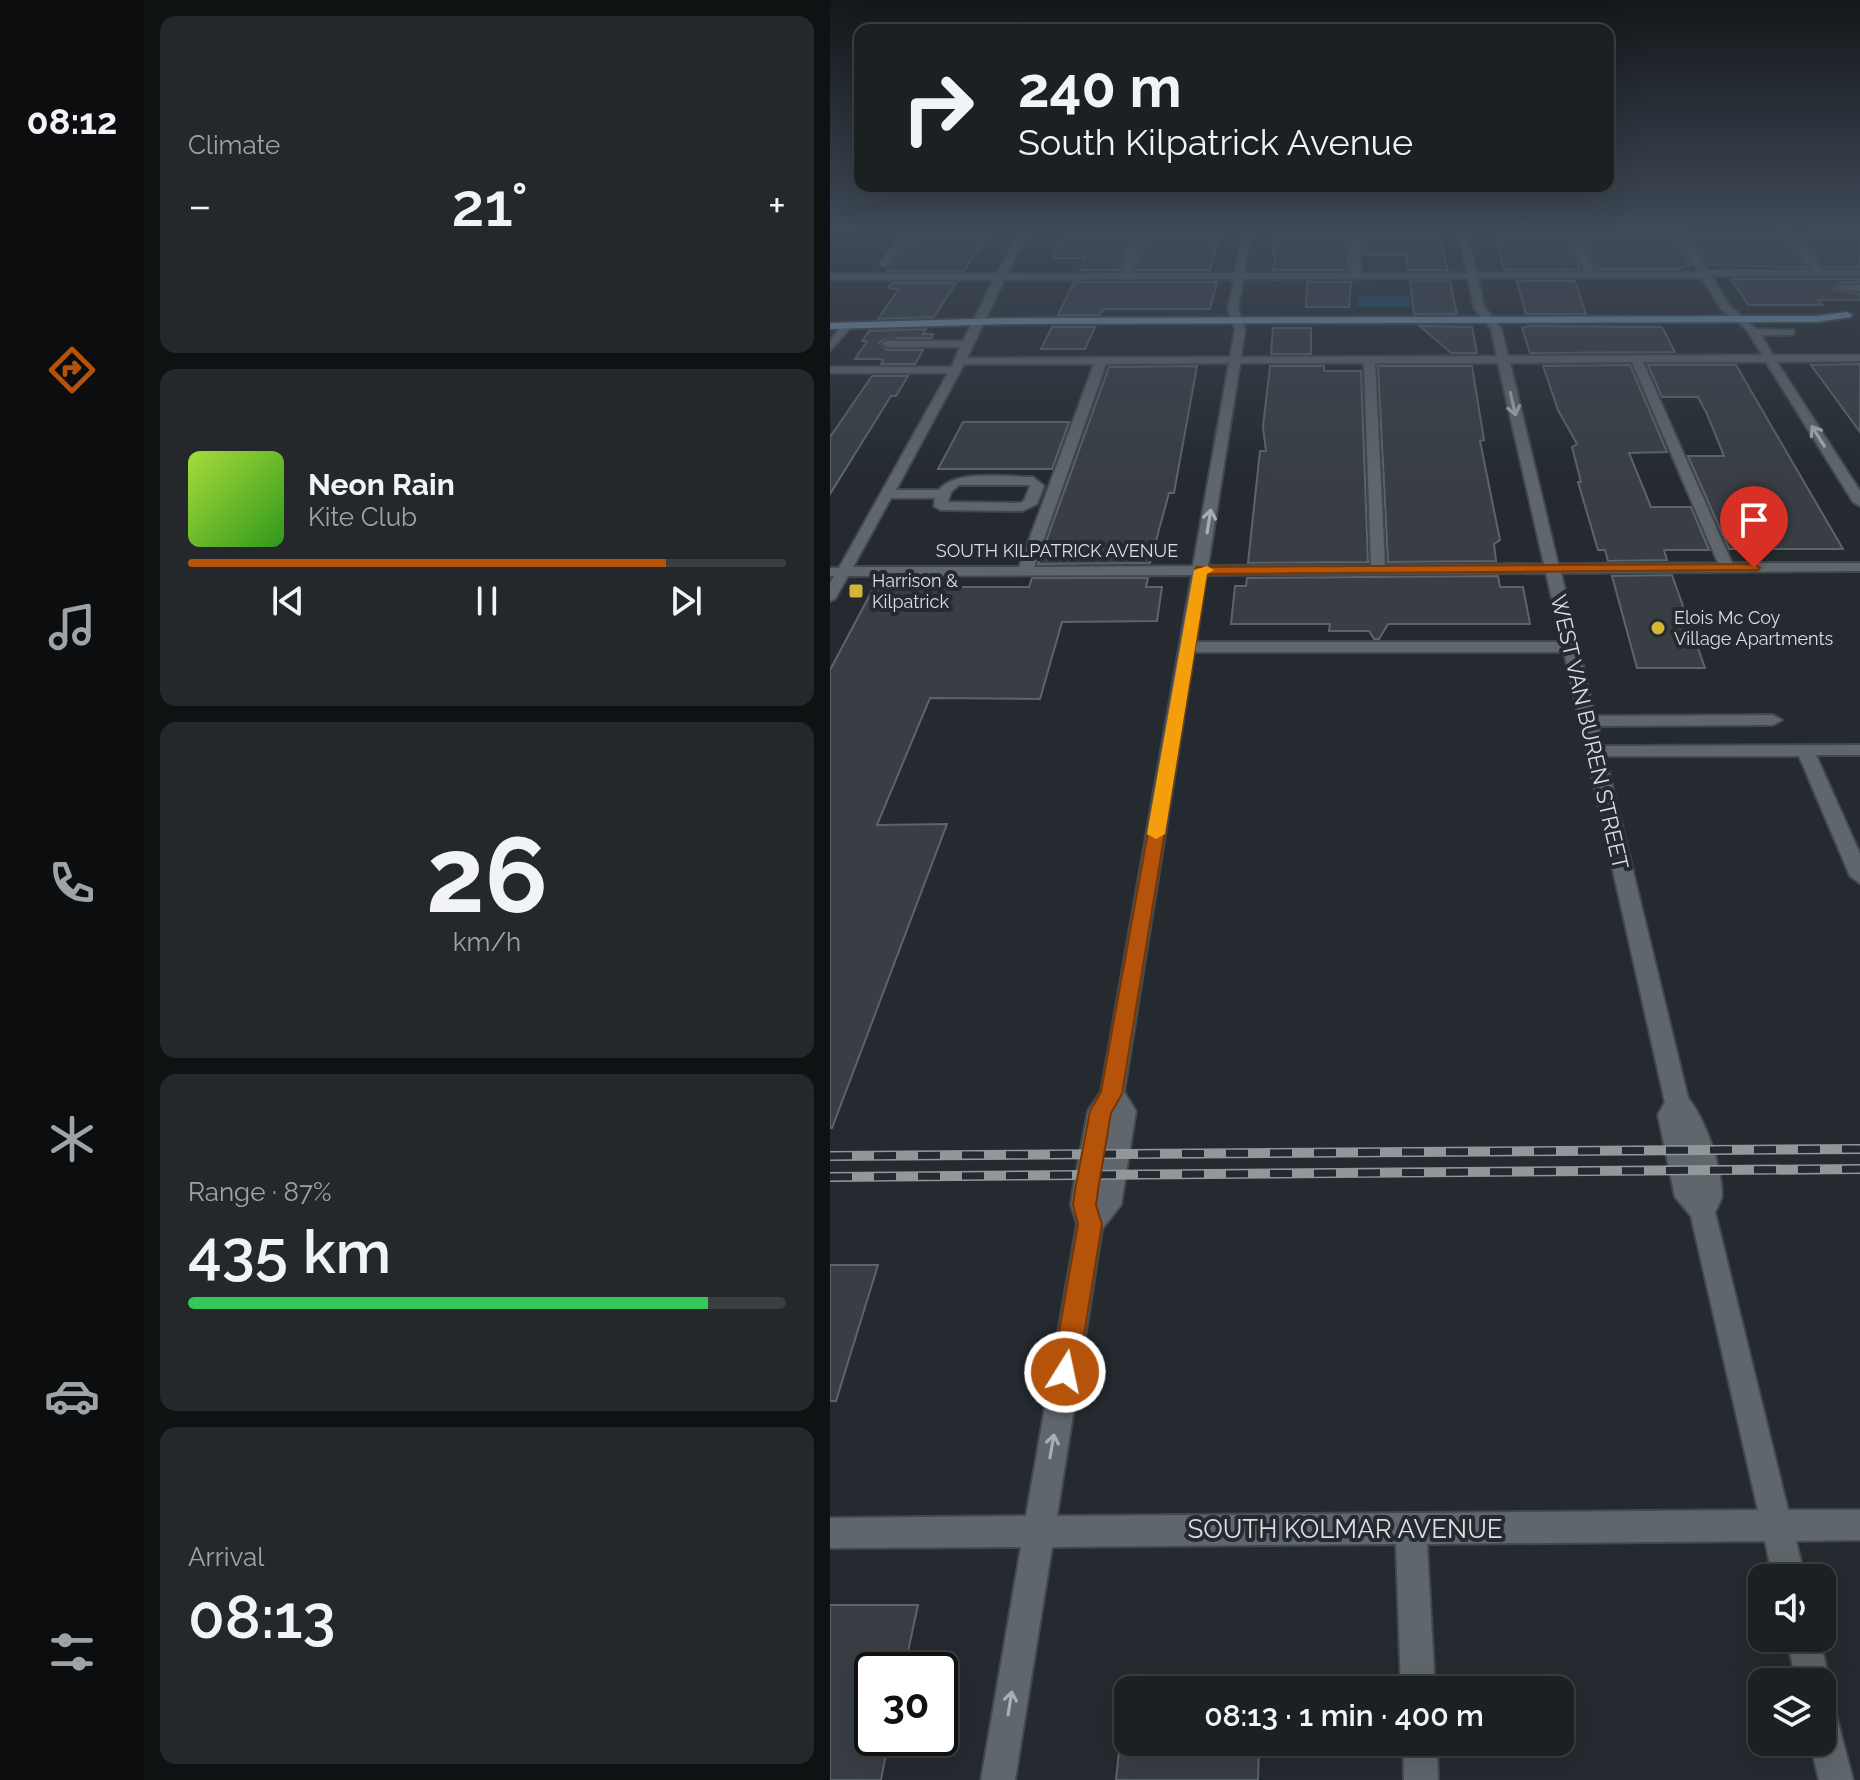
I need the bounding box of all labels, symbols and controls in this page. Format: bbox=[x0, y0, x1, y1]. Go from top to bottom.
text: 240 m bbox=[1018, 54, 1182, 120]
icon: right bbox=[886, 56, 990, 160]
text: 08:12 bbox=[27, 100, 117, 142]
text: South Kilpatrick Avenue bbox=[1018, 121, 1413, 163]
text: Climate bbox=[188, 130, 280, 160]
text: 21° bbox=[451, 170, 528, 240]
text: − bbox=[188, 180, 212, 231]
text: + bbox=[768, 180, 786, 231]
icon: directions bbox=[44, 342, 100, 398]
one-way arrow bbox=[1507, 391, 1522, 416]
one-way arrow bbox=[1810, 425, 1826, 448]
text: Neon Rain bbox=[308, 467, 455, 502]
pin bbox=[1720, 486, 1788, 568]
icon: arrive bbox=[1732, 498, 1776, 542]
text: Kite Club bbox=[308, 502, 417, 532]
one-way arrow bbox=[1202, 508, 1217, 534]
street label: SOUTH KILPATRICK AVENUE bbox=[936, 540, 1178, 561]
place label: Harrison & Kilpatrick bbox=[872, 570, 958, 612]
icon: previous bbox=[266, 579, 310, 623]
icon: pause bbox=[465, 579, 509, 623]
icon: next bbox=[664, 579, 708, 623]
marker: Harrison & Kilpatrick bbox=[847, 582, 865, 600]
street label: WEST VAN BUREN STREET bbox=[1546, 592, 1634, 873]
icon: music bbox=[44, 599, 100, 655]
place label: Elois Mc Coy Village Apartments bbox=[1674, 607, 1833, 649]
marker: Elois Mc Coy Village Apartments bbox=[1649, 619, 1667, 637]
text: 26 bbox=[426, 814, 548, 936]
icon: phone bbox=[44, 855, 100, 911]
text: km/h bbox=[453, 927, 521, 957]
icon: climate bbox=[44, 1111, 100, 1167]
text: Range · 87% bbox=[188, 1177, 332, 1207]
text: 435 km bbox=[188, 1217, 391, 1287]
position arrow bbox=[1023, 1330, 1107, 1414]
icon: car bbox=[44, 1368, 100, 1424]
one-way arrow bbox=[1045, 1434, 1060, 1460]
street label: SOUTH KOLMAR AVENUE bbox=[1187, 1514, 1503, 1544]
text: Arrival bbox=[188, 1542, 264, 1572]
map controls bbox=[1748, 1564, 1836, 1756]
button: sound bbox=[1748, 1564, 1836, 1652]
text: 08:13 bbox=[188, 1582, 335, 1652]
icon: filters bbox=[44, 1624, 100, 1680]
speed limit sign: 30 bbox=[854, 1652, 958, 1756]
button: layers bbox=[1748, 1668, 1836, 1756]
one-way arrow bbox=[1003, 1691, 1018, 1716]
text: 08:13 · 1 min · 400 m bbox=[1204, 1698, 1484, 1733]

